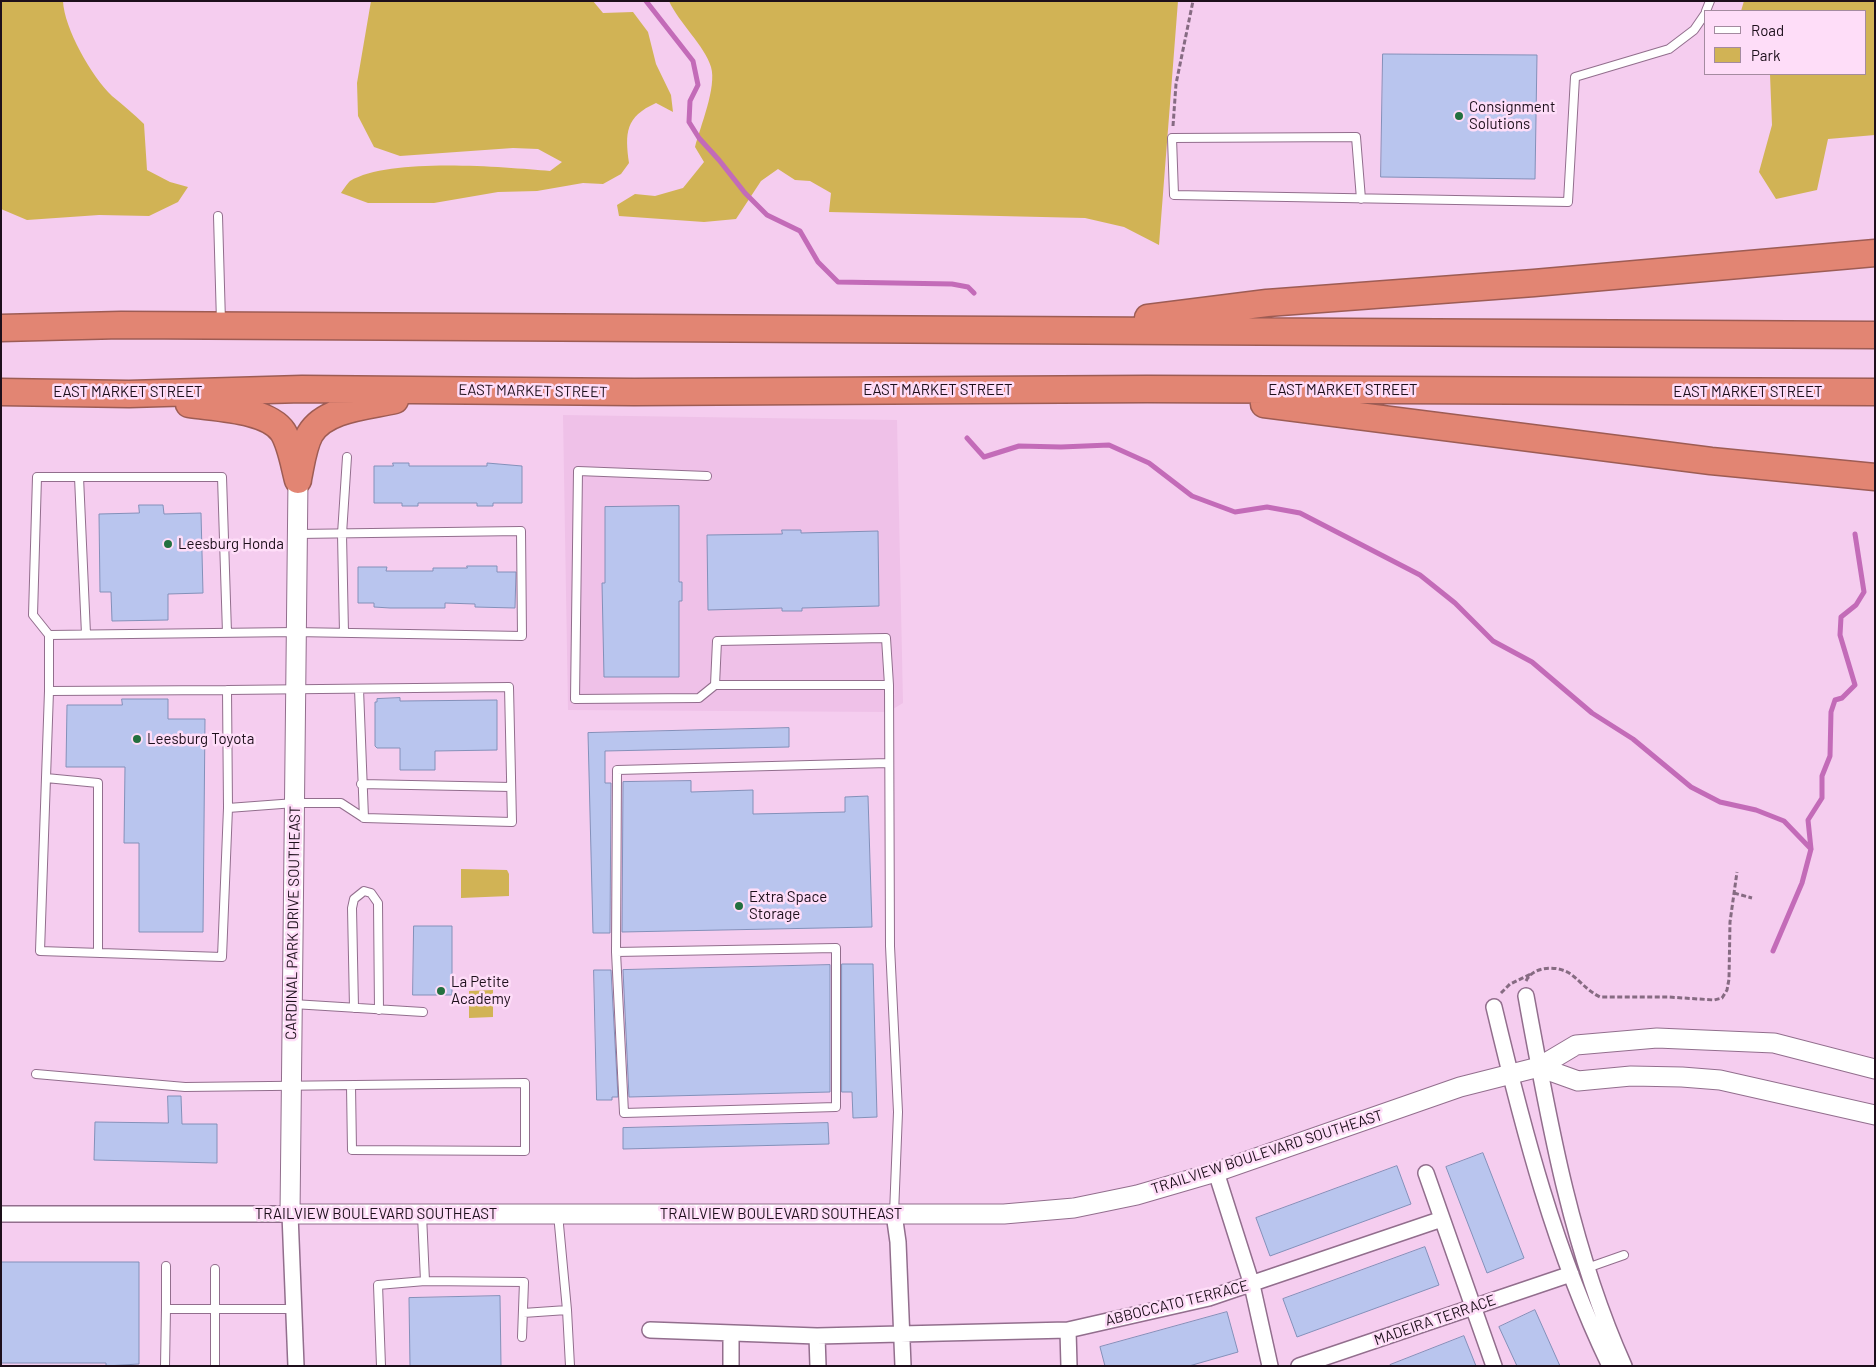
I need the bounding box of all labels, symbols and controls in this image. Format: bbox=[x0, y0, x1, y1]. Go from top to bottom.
legend bbox=[1704, 10, 1866, 75]
text: Road bbox=[1751, 21, 1784, 39]
text: Park bbox=[1751, 46, 1780, 64]
place label: Consignment Solutions bbox=[1469, 98, 1555, 133]
marker: Consignment Solutions bbox=[1453, 110, 1465, 122]
street label: EAST MARKET STREET bbox=[458, 381, 608, 401]
street label: EAST MARKET STREET bbox=[863, 381, 1013, 399]
street label: EAST MARKET STREET bbox=[1268, 381, 1418, 399]
street label: EAST MARKET STREET bbox=[53, 383, 203, 401]
street label: EAST MARKET STREET bbox=[1673, 383, 1823, 401]
place label: Leesburg Honda bbox=[178, 535, 284, 553]
marker: Leesburg Honda bbox=[162, 538, 174, 550]
place label: Leesburg Toyota bbox=[147, 730, 254, 748]
marker: Leesburg Toyota bbox=[131, 733, 143, 745]
street label: CARDINAL PARK DRIVE SOUTHEAST bbox=[282, 806, 304, 1040]
place label: Extra Space Storage bbox=[749, 888, 827, 923]
marker: Extra Space Storage bbox=[733, 900, 745, 912]
place label: La Petite Academy bbox=[451, 973, 511, 1008]
marker: La Petite Academy bbox=[435, 985, 447, 997]
street label: TRAILVIEW BOULEVARD SOUTHEAST bbox=[1149, 1106, 1385, 1198]
street label: TRAILVIEW BOULEVARD SOUTHEAST bbox=[255, 1205, 497, 1223]
street label: TRAILVIEW BOULEVARD SOUTHEAST bbox=[660, 1205, 902, 1223]
street label: ABBOCCATO TERRACE bbox=[1103, 1276, 1251, 1330]
street label: MADEIRA TERRACE bbox=[1372, 1291, 1498, 1349]

